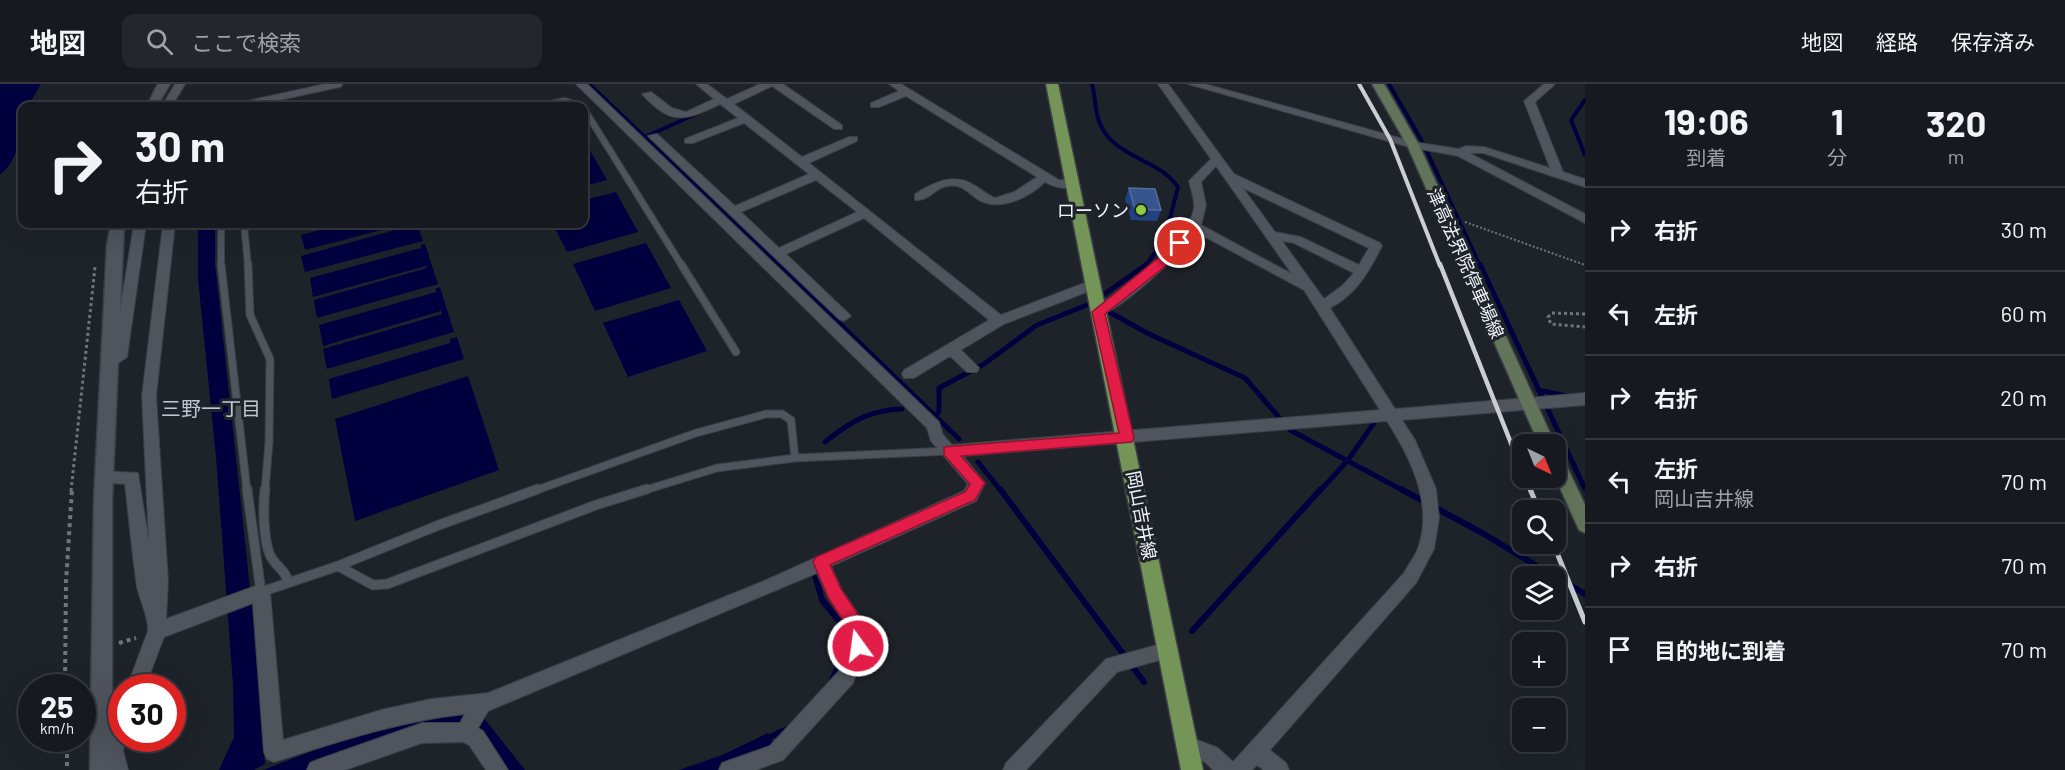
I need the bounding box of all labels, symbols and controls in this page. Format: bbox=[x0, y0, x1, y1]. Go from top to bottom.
search box bbox=[122, 14, 542, 68]
text: 地図 bbox=[30, 25, 86, 59]
icon: search bbox=[143, 25, 176, 58]
text: ここで検索 bbox=[191, 29, 301, 55]
text: 地図 bbox=[1801, 29, 1843, 54]
text: 経路 bbox=[1876, 29, 1918, 54]
text: 保存済み bbox=[1951, 29, 2035, 54]
text: 19:06 bbox=[1664, 99, 1749, 142]
text: 1 bbox=[1831, 99, 1844, 142]
text: 320 bbox=[1926, 101, 1986, 144]
text: 30 m bbox=[135, 120, 225, 170]
icon: right bbox=[36, 126, 114, 204]
text: m bbox=[1948, 144, 1964, 168]
text: 到着 bbox=[1686, 145, 1726, 169]
text: 分 bbox=[1827, 145, 1847, 169]
text: 右折 bbox=[135, 175, 189, 207]
street label: 津高法界院停車場線 bbox=[1423, 185, 1509, 341]
place label: ローソン bbox=[1057, 199, 1129, 221]
marker: ローソン bbox=[1134, 203, 1148, 217]
icon: right bbox=[1603, 213, 1636, 246]
text: 30 m bbox=[2001, 216, 2047, 242]
pin bbox=[1154, 217, 1205, 268]
text: 右折 bbox=[1654, 217, 1698, 243]
icon: arrive bbox=[1163, 226, 1196, 259]
icon: left bbox=[1603, 297, 1636, 330]
text: 60 m bbox=[2001, 300, 2047, 326]
text: 左折 bbox=[1654, 301, 1698, 327]
icon: right bbox=[1603, 381, 1636, 414]
text: 20 m bbox=[2000, 384, 2047, 410]
text: 右折 bbox=[1654, 385, 1698, 411]
district label: 三野一丁目 bbox=[161, 396, 261, 420]
north arrow bbox=[1512, 434, 1566, 488]
map controls bbox=[1512, 434, 1566, 752]
text: 左折 bbox=[1654, 455, 1698, 481]
icon: left bbox=[1603, 465, 1636, 498]
text: 70 m bbox=[2002, 468, 2047, 494]
street label: 岡山吉井線 bbox=[1123, 469, 1161, 561]
text: 岡山吉井線 bbox=[1654, 486, 1754, 510]
button: search bbox=[1512, 500, 1566, 554]
icon: right bbox=[1603, 549, 1636, 582]
text: 70 m bbox=[2002, 552, 2047, 578]
text: 右折 bbox=[1654, 553, 1698, 579]
button: layers bbox=[1512, 566, 1566, 620]
position arrow bbox=[826, 614, 890, 678]
button: + bbox=[1512, 632, 1566, 686]
icon: arrive bbox=[1603, 633, 1636, 666]
text: 70 m bbox=[2002, 636, 2047, 662]
text: 目的地に到着 bbox=[1654, 637, 1786, 663]
speed limit sign: 30 bbox=[108, 674, 186, 752]
text: 25 bbox=[41, 688, 73, 724]
button: − bbox=[1512, 698, 1566, 752]
text: km/h bbox=[40, 719, 74, 737]

